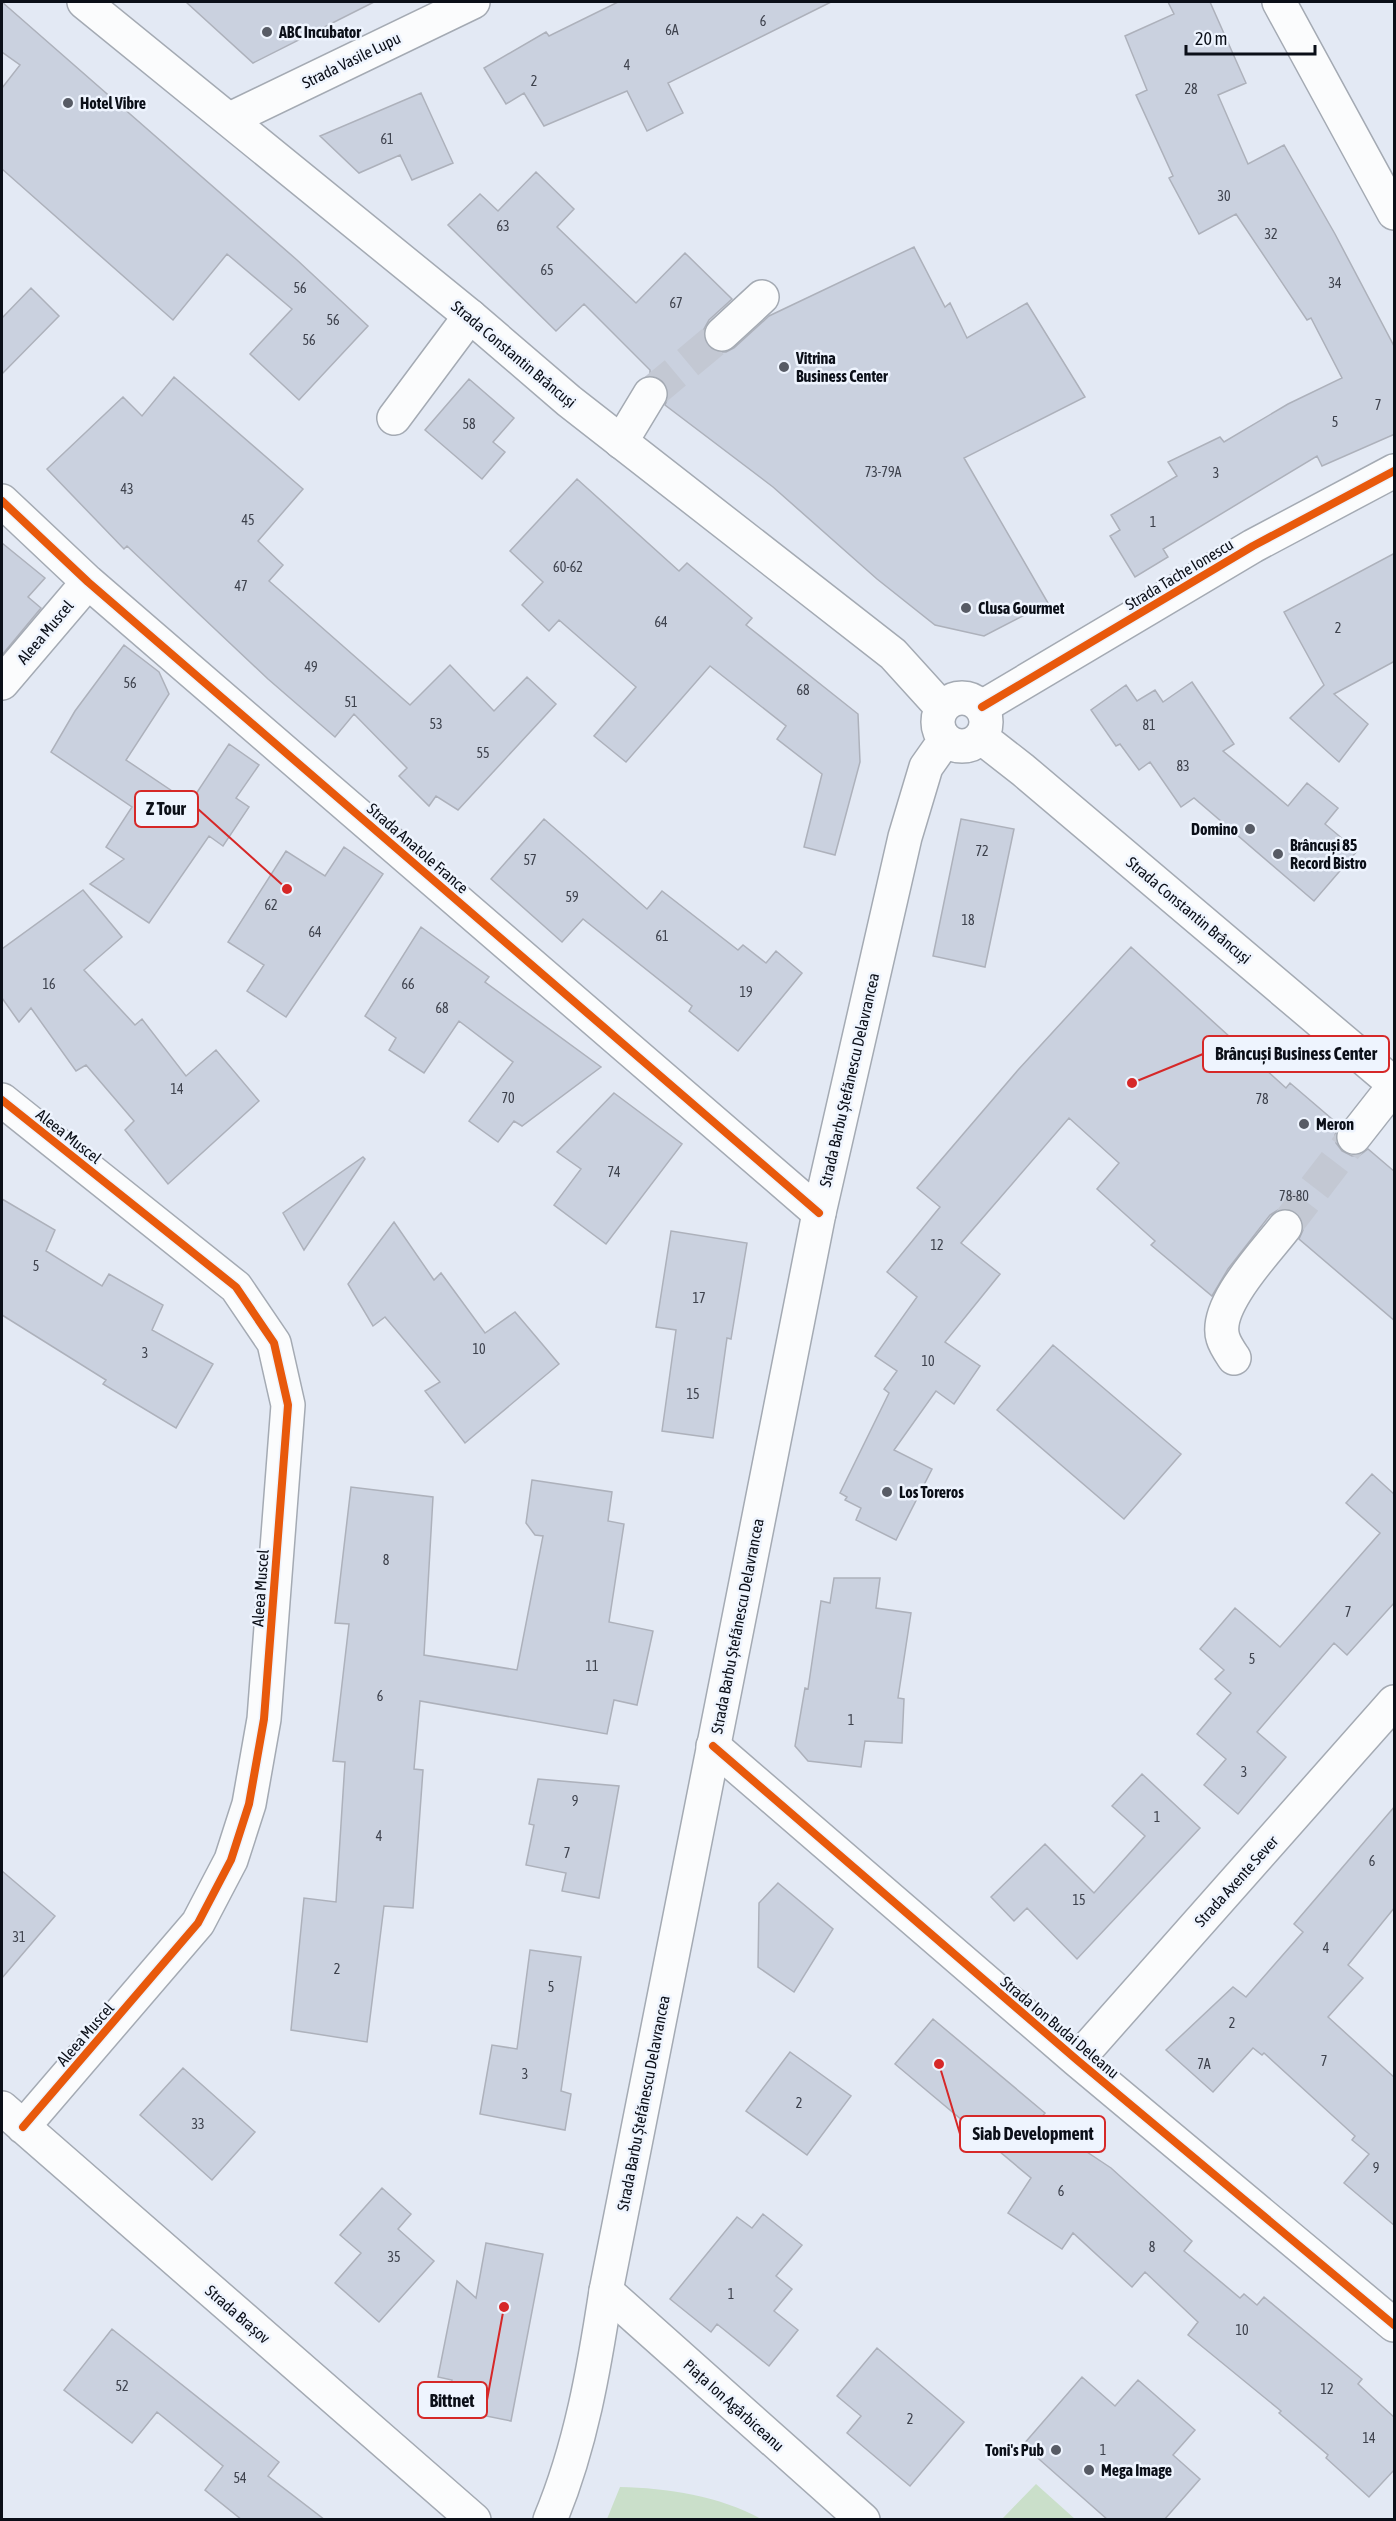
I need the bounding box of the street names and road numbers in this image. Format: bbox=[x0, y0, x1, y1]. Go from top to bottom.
street label: Strada Vasile Lupu bbox=[299, 28, 404, 93]
street label: Strada Constantin Brâncuși bbox=[448, 297, 580, 412]
street label: Strada Tache Ionescu bbox=[1122, 535, 1236, 613]
street label: Aleea Muscel bbox=[13, 596, 77, 667]
street label: Strada Anatole France bbox=[364, 799, 472, 897]
street label: Strada Constantin Brâncuși bbox=[1123, 853, 1255, 968]
street label: Strada Barbu Ștefănescu Delavrancea bbox=[816, 971, 883, 1189]
street label: Aleea Muscel bbox=[33, 1105, 106, 1167]
street label: Strada Barbu Ștefănescu Delavrancea bbox=[707, 1517, 768, 1735]
street label: Aleea Muscel bbox=[248, 1548, 272, 1627]
street label: Strada Axente Sever bbox=[1191, 1832, 1282, 1930]
street label: Strada Ion Budai Deleanu bbox=[997, 1972, 1123, 2082]
street label: Strada Barbu Ștefănescu Delavrancea bbox=[613, 1994, 674, 2212]
street label: Aleea Muscel bbox=[53, 1998, 118, 2069]
street label: Strada Brașov bbox=[201, 2281, 274, 2348]
street label: Piața Ion Agârbiceanu bbox=[680, 2355, 788, 2455]

